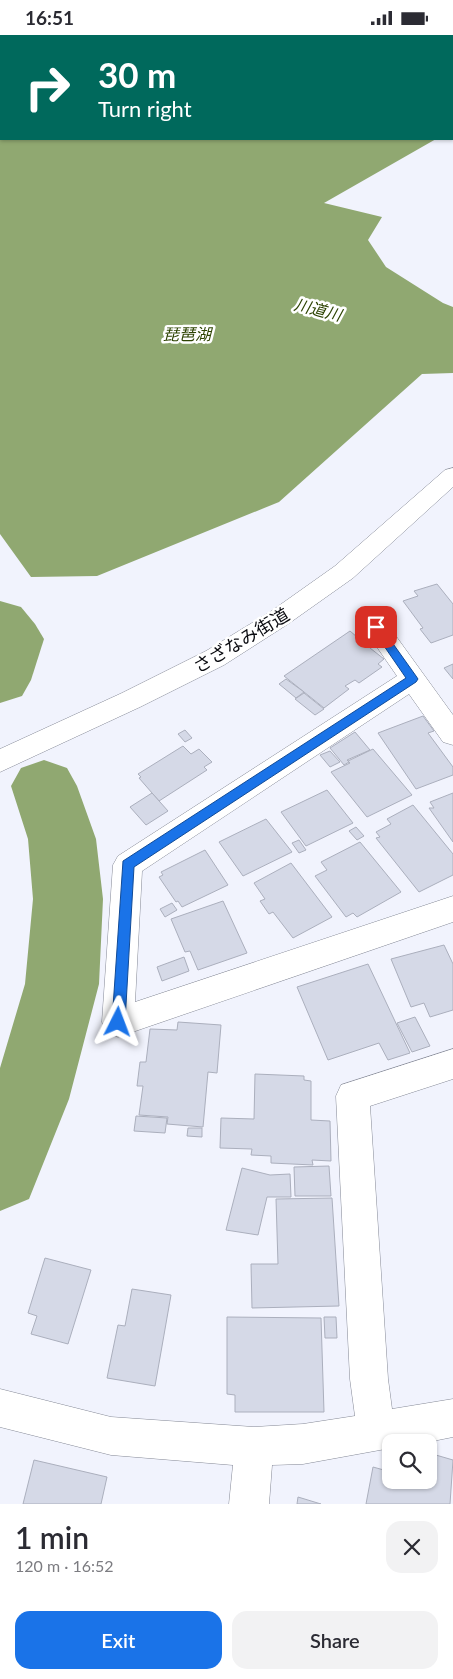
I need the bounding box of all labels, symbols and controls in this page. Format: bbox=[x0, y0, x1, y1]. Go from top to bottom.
text: 16:51 bbox=[25, 6, 74, 29]
text: 30 m bbox=[98, 53, 176, 95]
icon: right bbox=[15, 55, 80, 120]
text: Turn right bbox=[98, 95, 192, 122]
water label: 川道川 bbox=[292, 294, 346, 325]
water label: 琵琶湖 bbox=[163, 324, 214, 343]
street label: さざなみ街道 bbox=[189, 603, 293, 677]
pin bbox=[355, 606, 397, 648]
icon: arrive bbox=[362, 613, 390, 641]
position arrow bbox=[91, 995, 143, 1047]
map controls bbox=[382, 1434, 437, 1489]
button: search bbox=[382, 1434, 437, 1489]
text: 1 min bbox=[15, 1519, 89, 1555]
button: close bbox=[386, 1521, 438, 1573]
text: 120 m · 16:52 bbox=[15, 1556, 114, 1575]
button: Exit bbox=[15, 1611, 222, 1669]
button: Share bbox=[232, 1611, 438, 1669]

